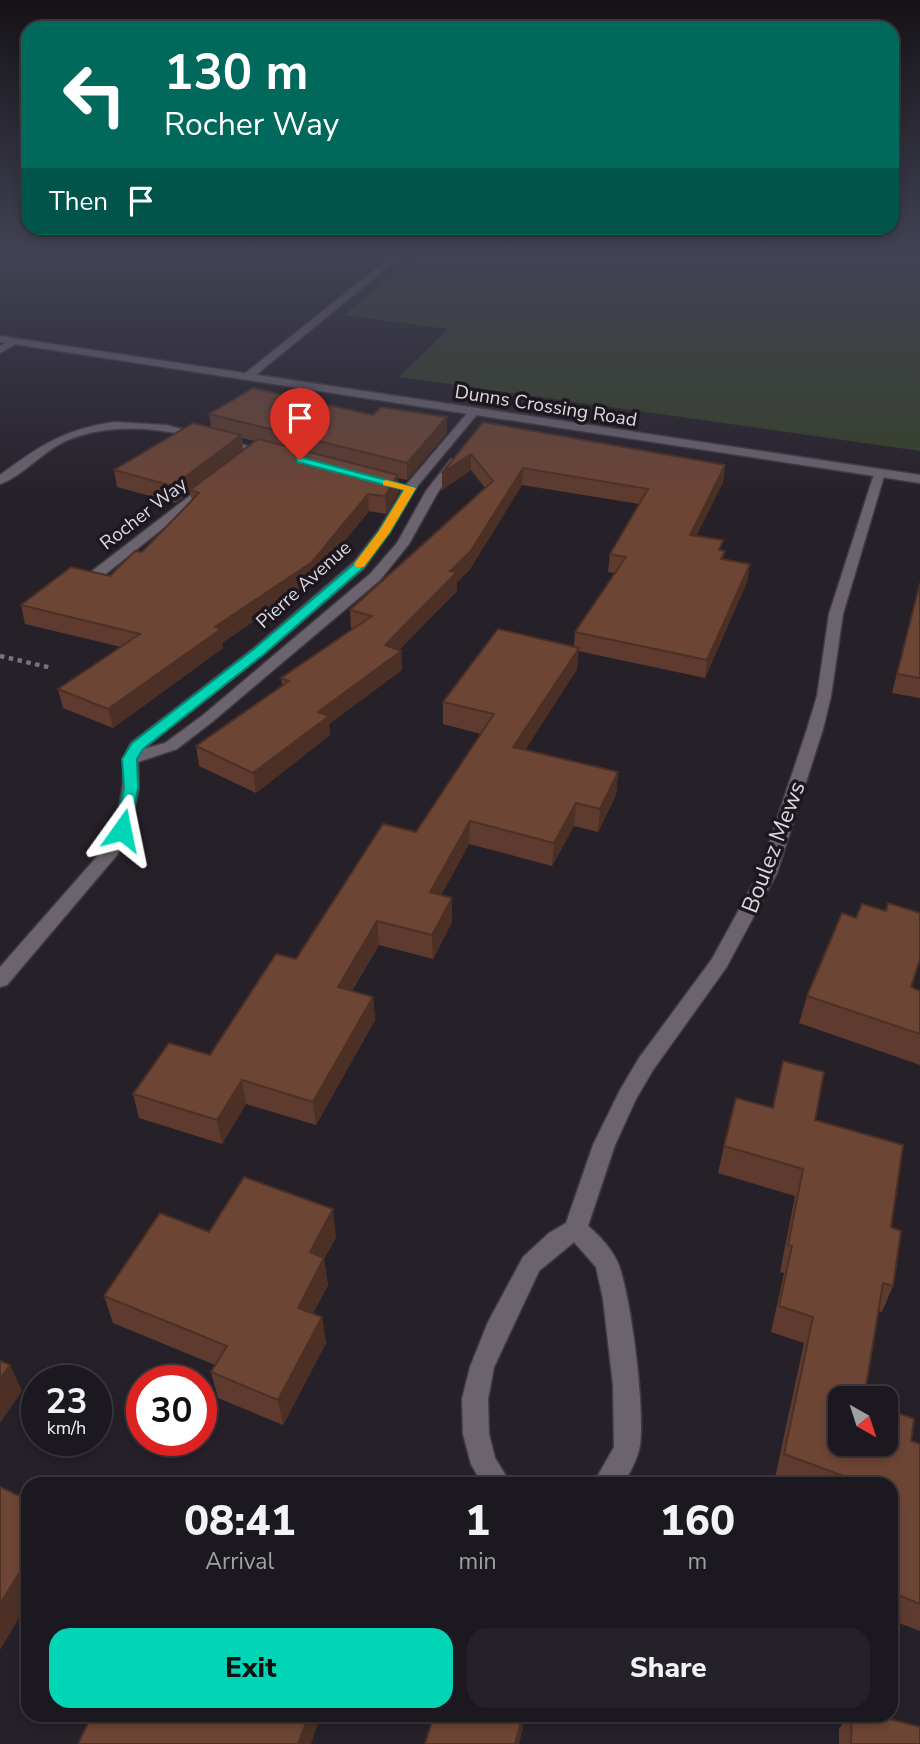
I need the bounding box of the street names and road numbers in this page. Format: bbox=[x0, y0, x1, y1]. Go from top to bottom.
street label: Dunns Crossing Road bbox=[453, 379, 639, 433]
street label: Rocher Way bbox=[95, 471, 193, 556]
street label: Pierre Avenue bbox=[250, 535, 357, 634]
street label: Boulez Mews bbox=[734, 777, 813, 917]

